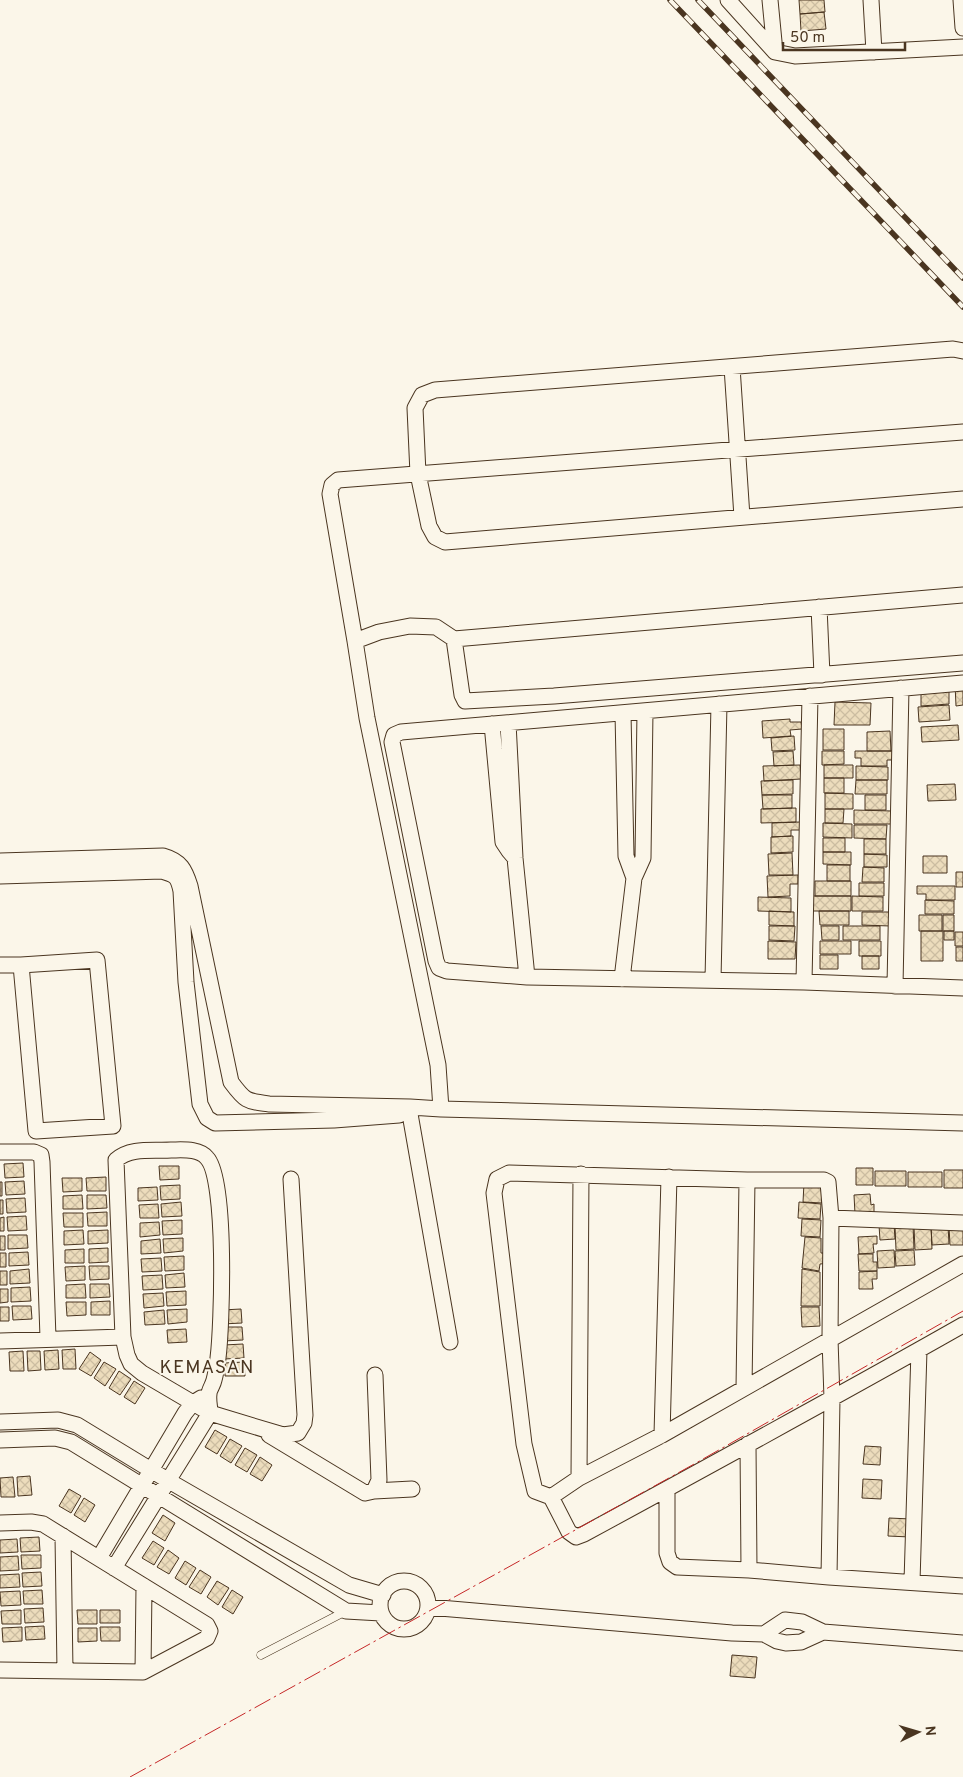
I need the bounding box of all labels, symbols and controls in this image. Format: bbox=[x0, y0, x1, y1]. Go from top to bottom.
scale bar bbox=[783, 20, 906, 52]
text: 50 m bbox=[790, 29, 825, 48]
district label: KEMASAN bbox=[160, 1356, 254, 1380]
north arrow bbox=[893, 1707, 943, 1757]
text: N bbox=[921, 1725, 938, 1737]

